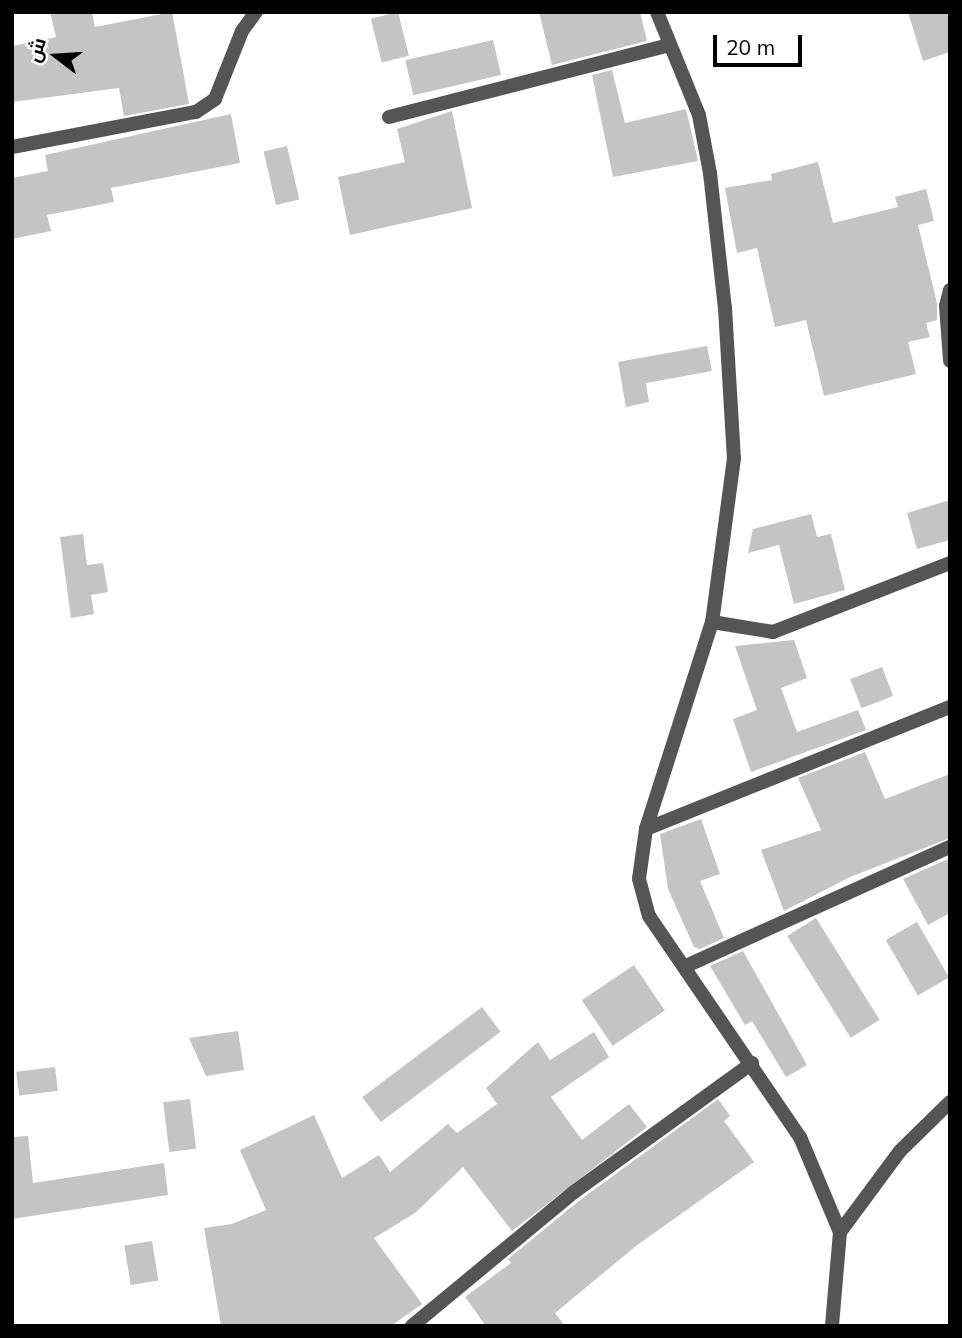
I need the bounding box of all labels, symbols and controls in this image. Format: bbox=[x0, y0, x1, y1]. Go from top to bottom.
north arrow bbox=[21, 21, 91, 91]
scale bar bbox=[717, 21, 806, 65]
text: 20 m bbox=[726, 34, 775, 60]
text: ش bbox=[21, 35, 51, 65]

